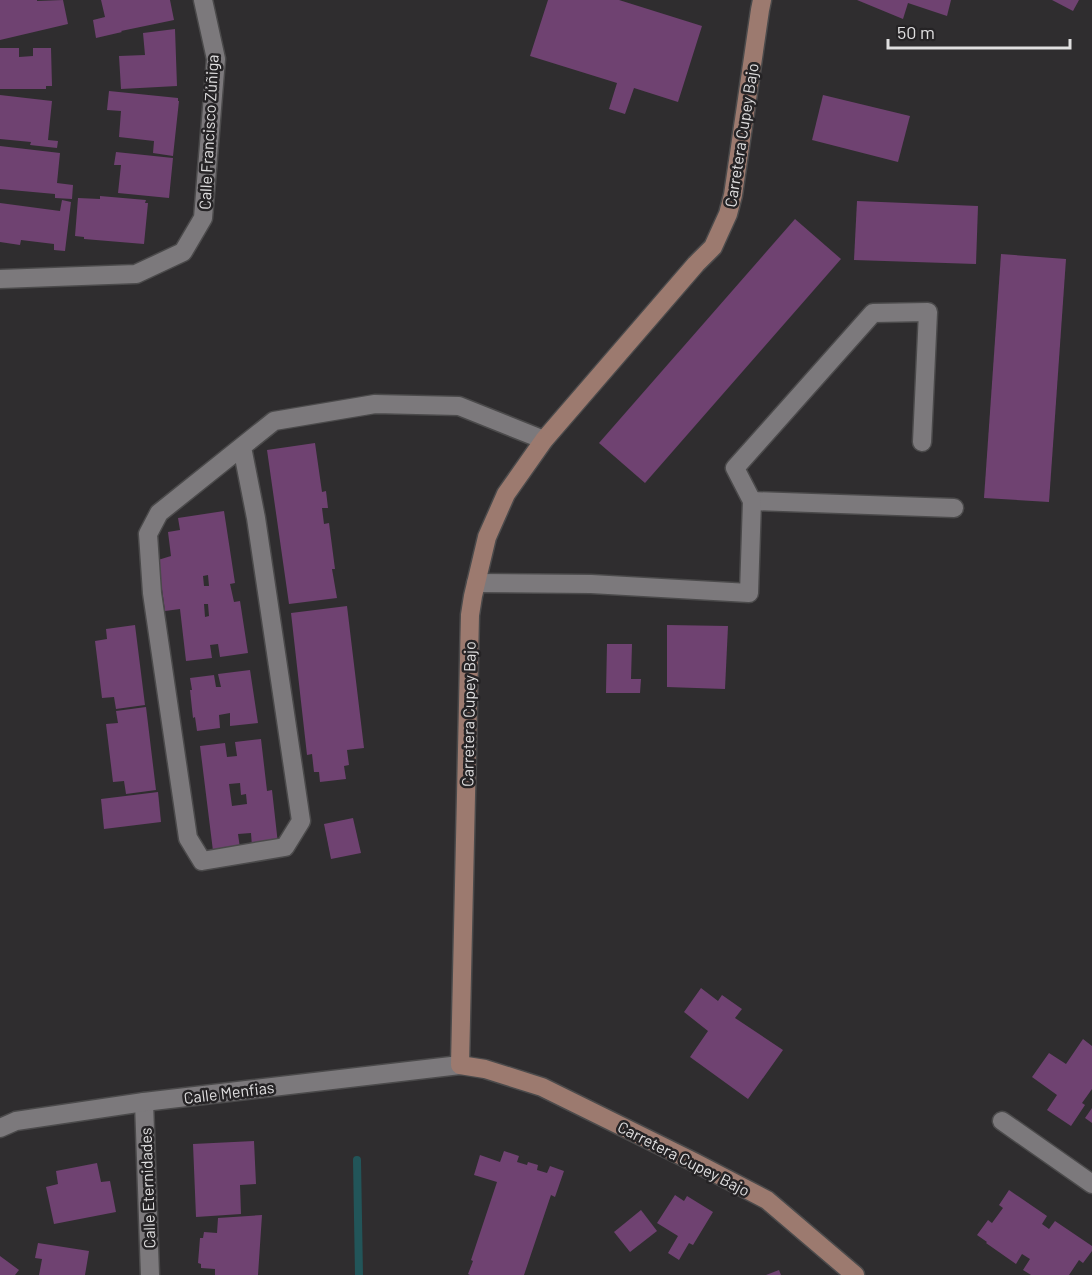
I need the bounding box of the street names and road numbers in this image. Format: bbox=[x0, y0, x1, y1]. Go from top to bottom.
street label: Calle Francisco Zúñiga bbox=[194, 54, 222, 210]
street label: Carretera Cupey Bajo bbox=[720, 62, 762, 208]
street label: Carretera Cupey Bajo bbox=[457, 641, 479, 787]
street label: Calle Menfias bbox=[183, 1077, 275, 1107]
street label: Carretera Cupey Bajo bbox=[615, 1116, 753, 1200]
street label: Calle Eternidades bbox=[135, 1127, 159, 1249]

